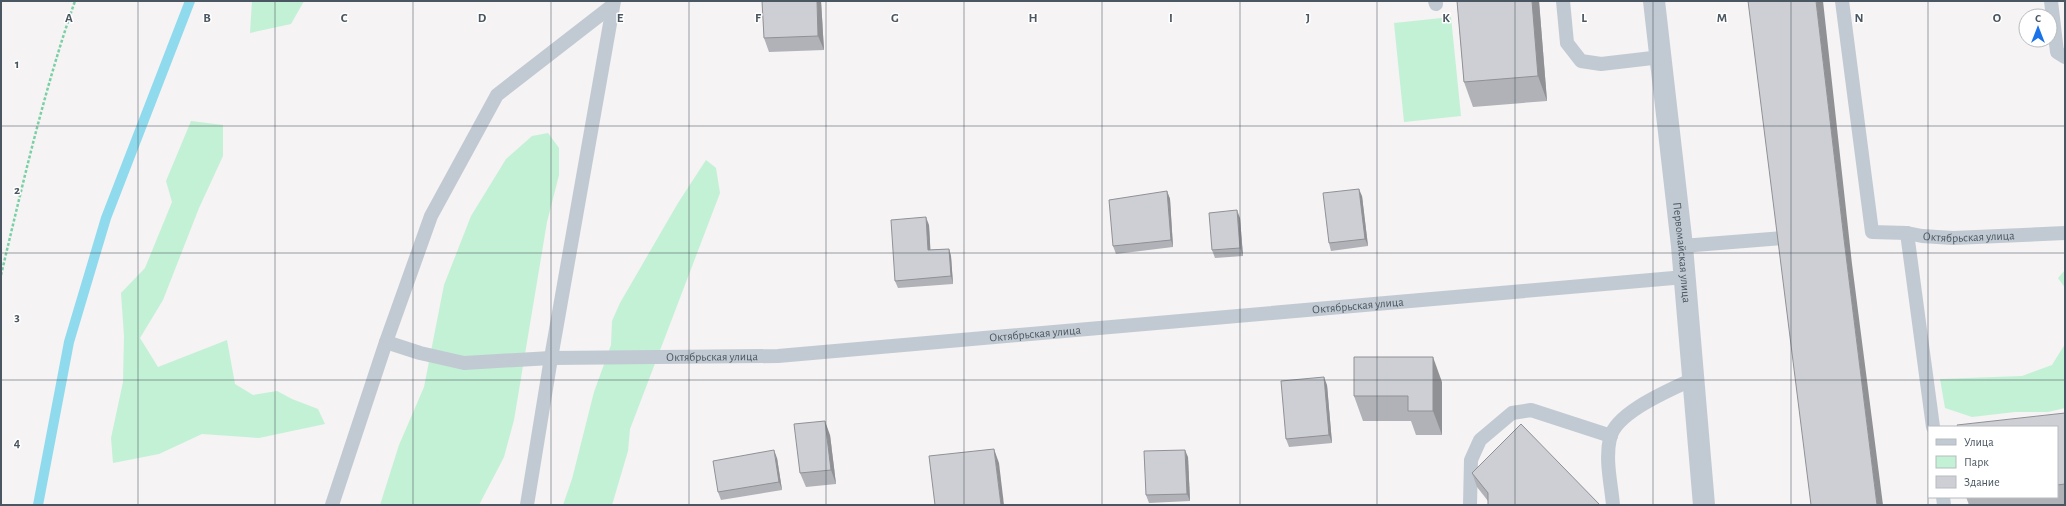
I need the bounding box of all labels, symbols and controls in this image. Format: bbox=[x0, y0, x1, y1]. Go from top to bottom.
north arrow bbox=[2018, 8, 2058, 48]
text: A bbox=[65, 12, 73, 25]
text: B bbox=[203, 12, 211, 25]
text: C bbox=[341, 12, 348, 25]
text: D bbox=[478, 12, 487, 25]
text: E bbox=[617, 12, 624, 25]
text: F bbox=[755, 12, 762, 25]
text: G bbox=[891, 12, 899, 25]
text: H bbox=[1028, 12, 1038, 25]
text: I bbox=[1169, 12, 1173, 25]
text: J bbox=[1306, 12, 1310, 25]
text: K bbox=[1442, 12, 1450, 25]
text: L bbox=[1581, 12, 1587, 25]
text: M bbox=[1717, 12, 1727, 25]
text: N bbox=[1854, 12, 1864, 25]
text: O bbox=[1993, 12, 2002, 25]
text: С bbox=[2035, 13, 2041, 24]
text: 1 bbox=[15, 58, 19, 71]
text: 2 bbox=[14, 184, 20, 197]
street label: Первомайская улица bbox=[1671, 201, 1693, 304]
street label: Октябрьская улица bbox=[1922, 229, 2015, 244]
street label: Октябрьская улица bbox=[1311, 295, 1405, 315]
text: 3 bbox=[14, 311, 20, 324]
street label: Октябрьская улица bbox=[989, 324, 1082, 344]
street label: Октябрьская улица bbox=[666, 350, 759, 363]
legend bbox=[1928, 426, 2058, 498]
text: Улица bbox=[1964, 436, 1994, 448]
text: 4 bbox=[14, 437, 21, 450]
text: Парк bbox=[1964, 456, 1989, 468]
text: Здание bbox=[1964, 476, 2000, 488]

